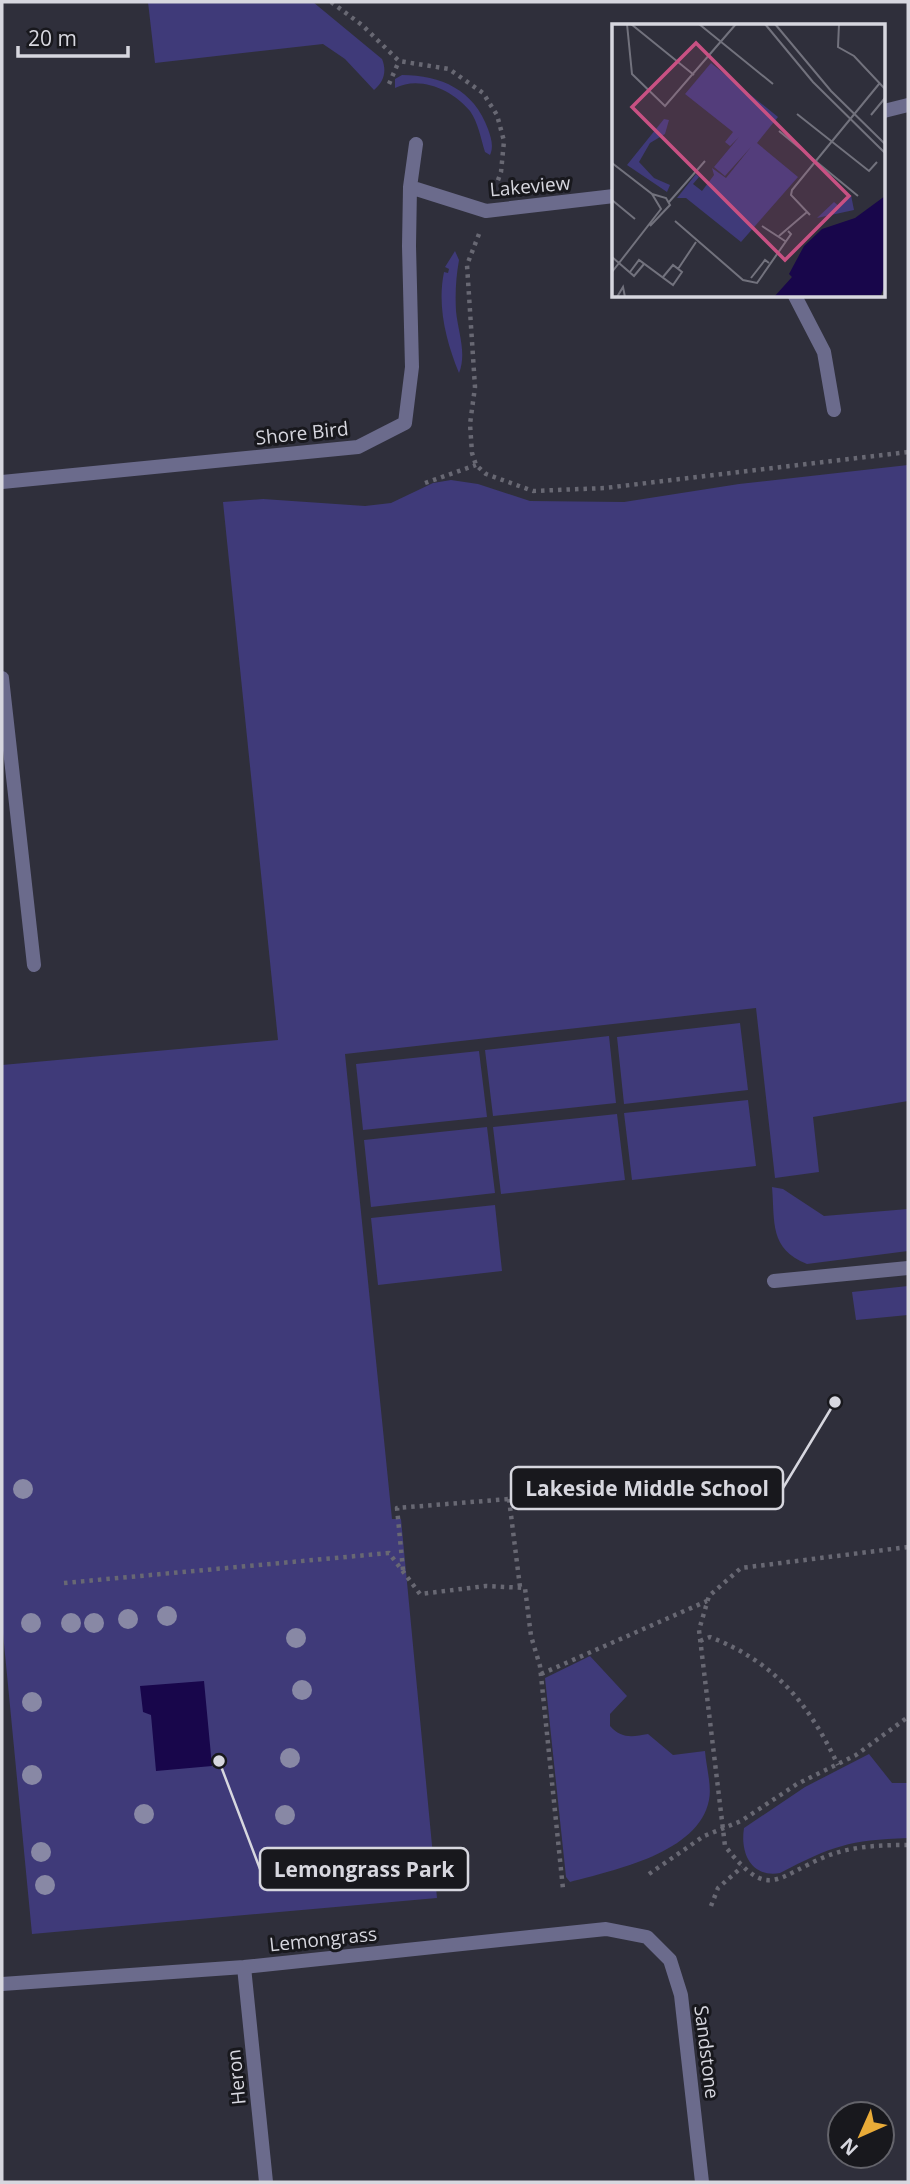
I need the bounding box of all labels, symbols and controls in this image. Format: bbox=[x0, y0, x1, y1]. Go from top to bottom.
scale bar bbox=[18, 14, 128, 58]
text: 20 m bbox=[28, 24, 77, 52]
inset map bbox=[612, 24, 886, 298]
street label: Lakeview bbox=[489, 170, 572, 202]
street label: Shore Bird bbox=[254, 415, 350, 451]
callout: Lakeside Middle School bbox=[511, 1467, 783, 1509]
text: Lakeside Middle School bbox=[525, 1474, 769, 1502]
callout: Lemongrass Park bbox=[260, 1848, 468, 1890]
text: Lemongrass Park bbox=[274, 1855, 455, 1883]
street label: Lemongrass bbox=[268, 1920, 378, 1958]
street label: Sandstone bbox=[688, 2004, 726, 2100]
street label: Heron bbox=[220, 2048, 252, 2106]
north arrow bbox=[826, 2100, 896, 2170]
text: N bbox=[834, 2132, 864, 2162]

